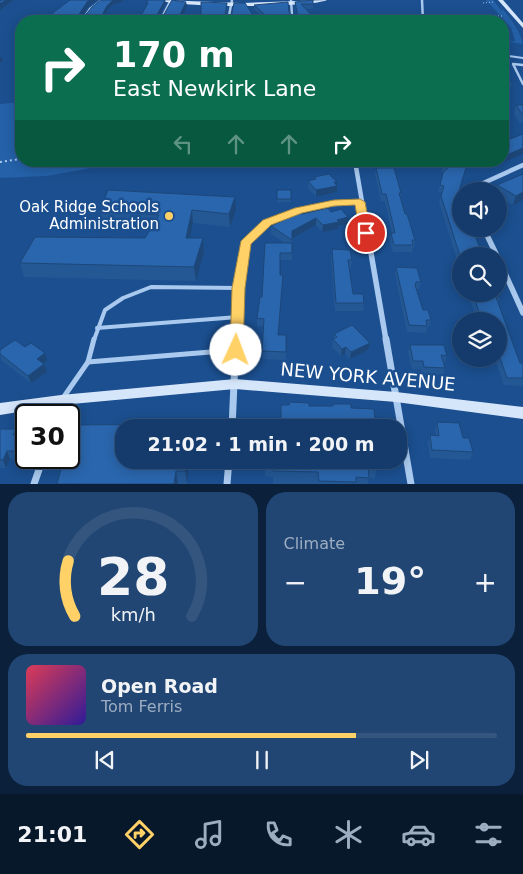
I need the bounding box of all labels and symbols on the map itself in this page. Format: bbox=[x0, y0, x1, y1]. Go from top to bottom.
place label: Oak Ridge Schools Administration bbox=[19, 198, 159, 233]
marker: Oak Ridge Schools Administration bbox=[163, 210, 175, 222]
pin bbox=[345, 212, 387, 254]
position arrow bbox=[209, 323, 261, 375]
street label: NEW YORK AVENUE bbox=[280, 358, 456, 395]
speed limit sign: 30 bbox=[15, 404, 80, 469]

